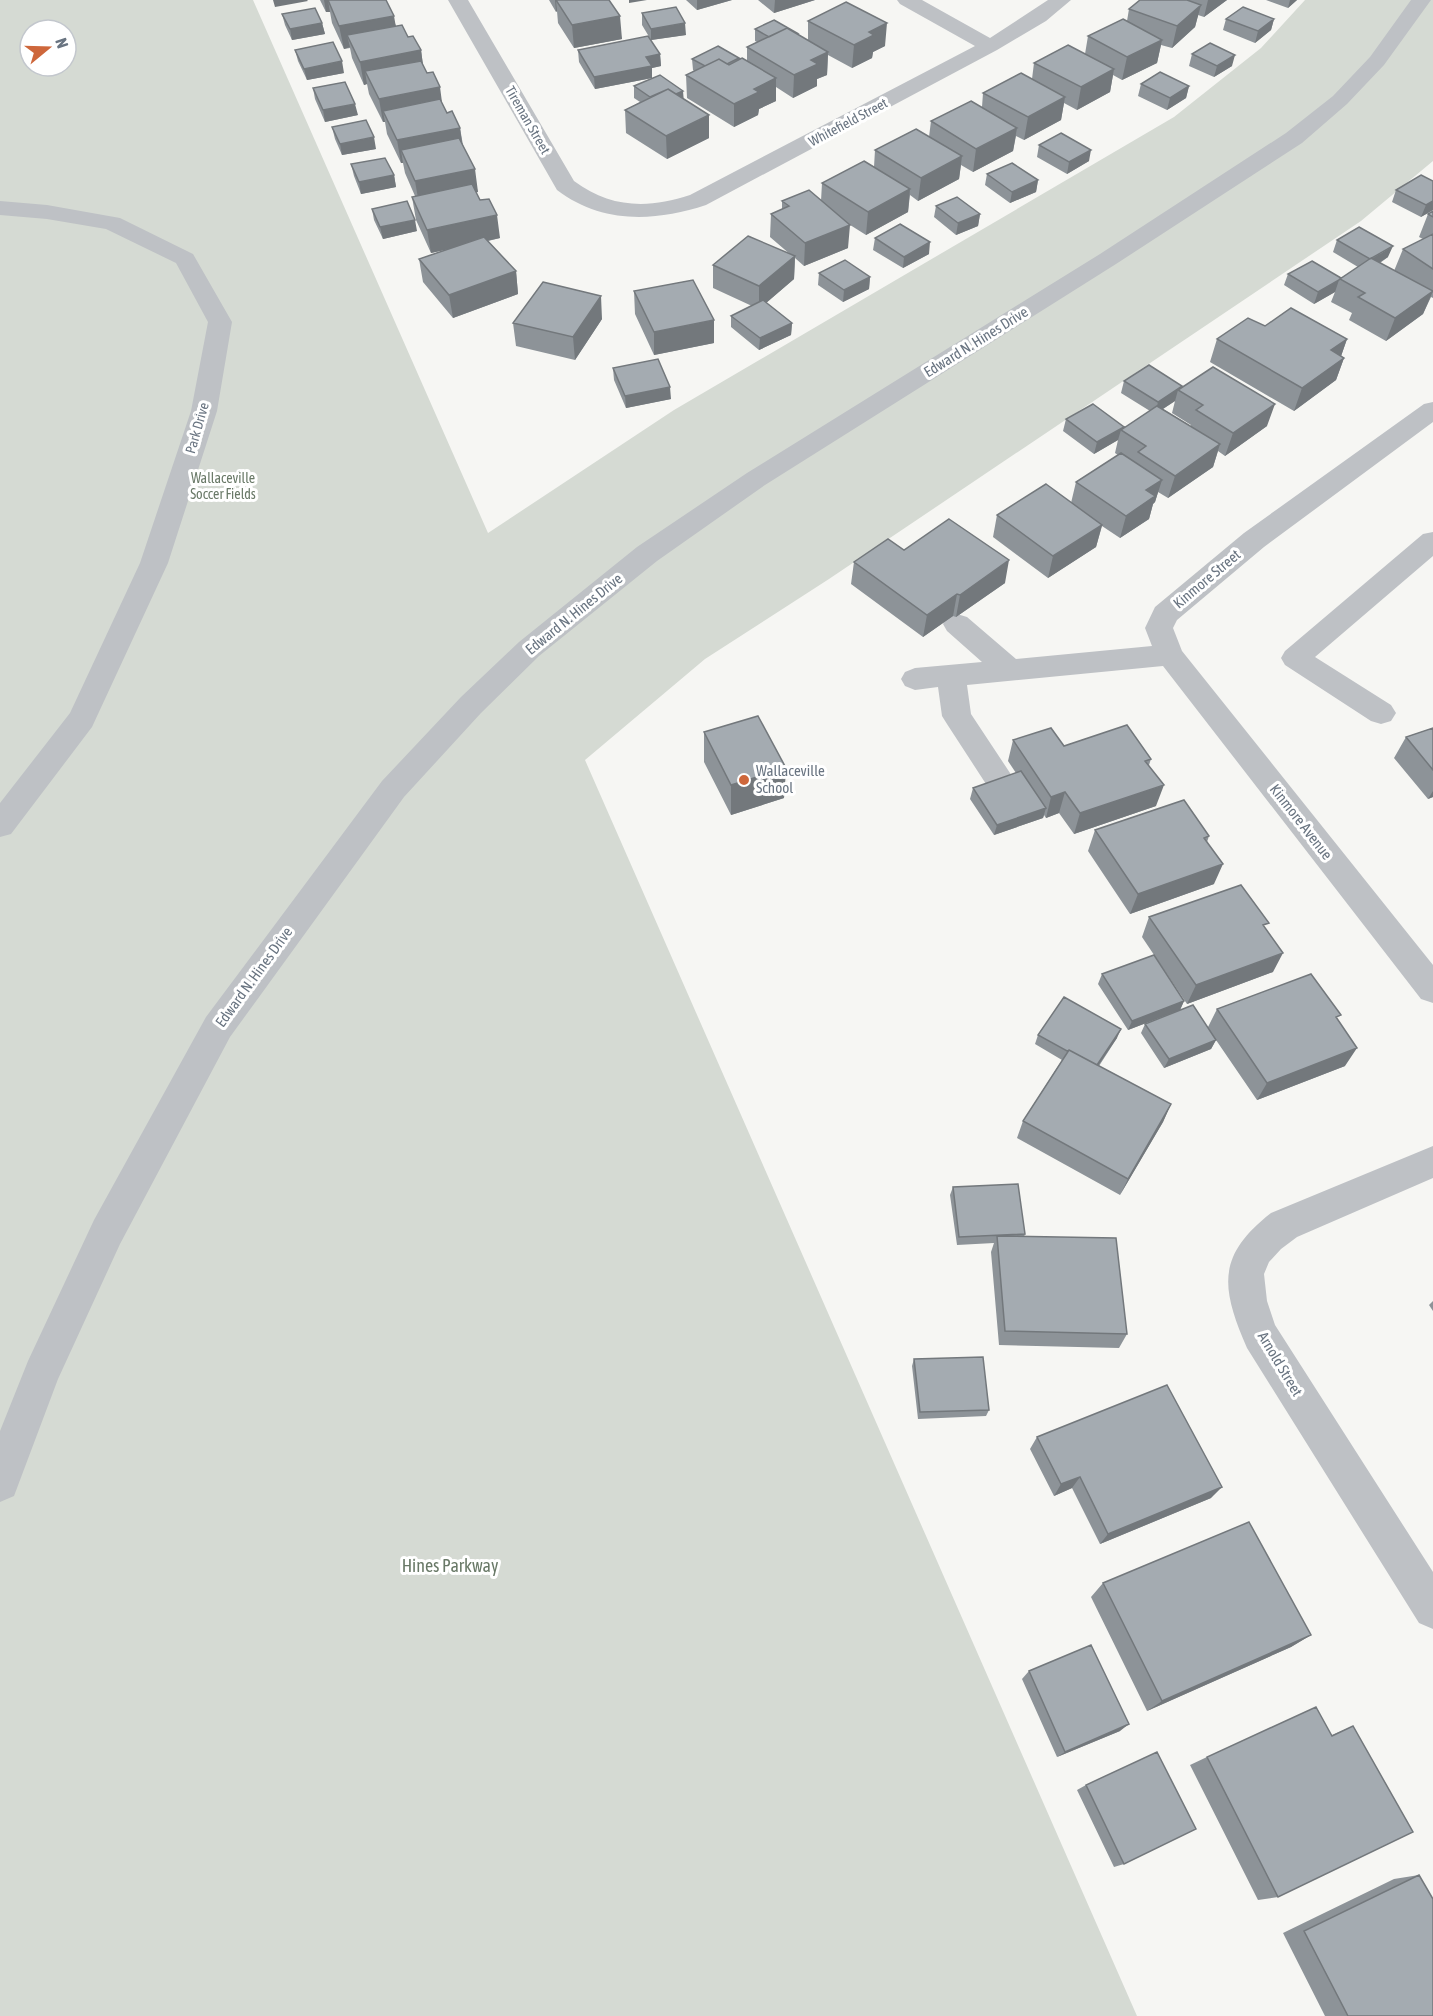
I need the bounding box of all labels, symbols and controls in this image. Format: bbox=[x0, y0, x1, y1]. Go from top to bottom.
north arrow bbox=[18, 18, 78, 78]
text: N bbox=[52, 36, 72, 51]
street label: Tireman Street bbox=[502, 83, 554, 157]
street label: Whitefield Street bbox=[806, 95, 890, 149]
street label: Edward N. Hines Drive bbox=[921, 303, 1031, 380]
street label: Park Drive bbox=[182, 401, 212, 455]
park label: Wallaceville Soccer Fields bbox=[190, 470, 256, 502]
street label: Kinmore Street bbox=[1170, 546, 1244, 612]
street label: Edward N. Hines Drive bbox=[522, 569, 625, 658]
place label: Wallaceville School bbox=[756, 762, 825, 796]
marker: Wallaceville School bbox=[737, 773, 751, 787]
street label: Kinmore Avenue bbox=[1267, 781, 1336, 863]
street label: Edward N. Hines Drive bbox=[212, 923, 296, 1030]
street label: Arnold Street bbox=[1255, 1328, 1306, 1399]
park label: Hines Parkway bbox=[402, 1555, 498, 1576]

